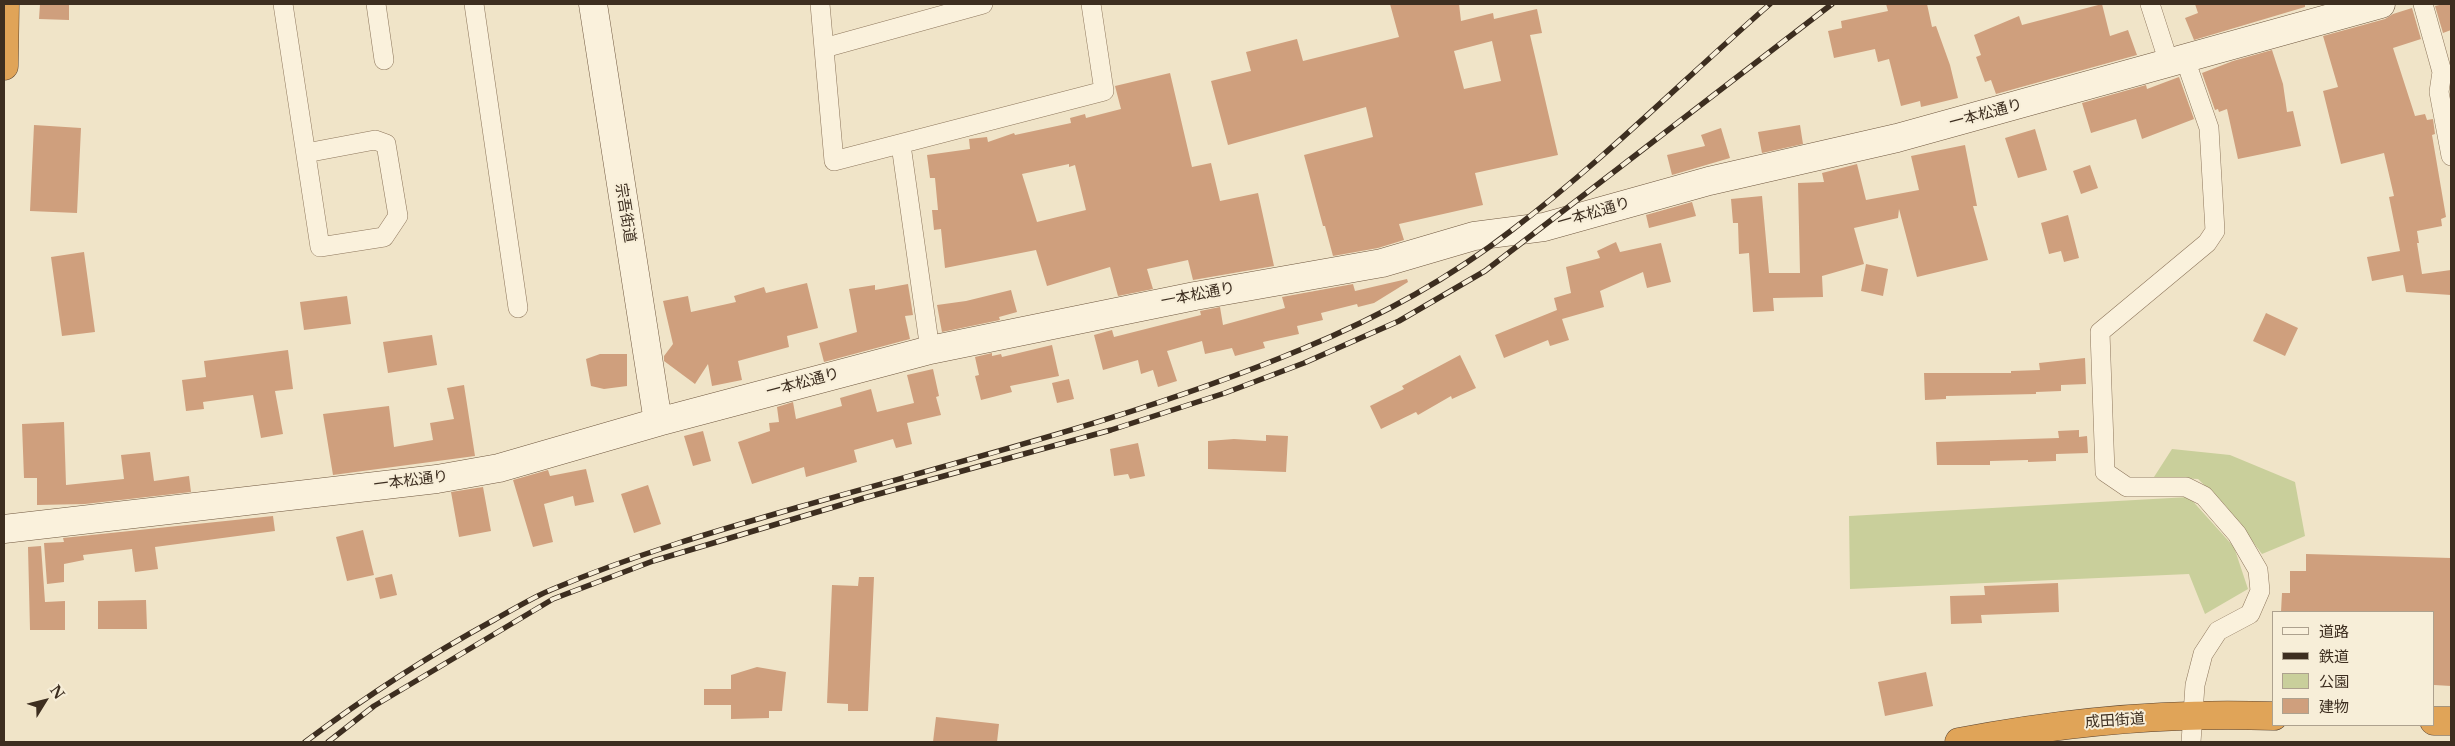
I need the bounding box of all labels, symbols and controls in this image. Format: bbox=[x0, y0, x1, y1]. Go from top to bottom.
street label: 一本松通り bbox=[1947, 96, 2025, 132]
street label: 宗吾街道 bbox=[611, 182, 639, 244]
street label: 一本松通り bbox=[1555, 194, 1633, 232]
street label: 一本松通り bbox=[1159, 279, 1237, 311]
street label: 一本松通り bbox=[764, 365, 842, 401]
street label: 一本松通り bbox=[373, 467, 449, 495]
legend bbox=[2272, 611, 2435, 726]
text: 道路 bbox=[2319, 622, 2349, 641]
text: 鉄道 bbox=[2319, 647, 2349, 666]
text: 公園 bbox=[2319, 672, 2349, 691]
north arrow bbox=[20, 676, 70, 726]
text: N bbox=[46, 682, 68, 703]
text: 建物 bbox=[2319, 697, 2349, 716]
street label: 成田街道 bbox=[2084, 710, 2146, 732]

